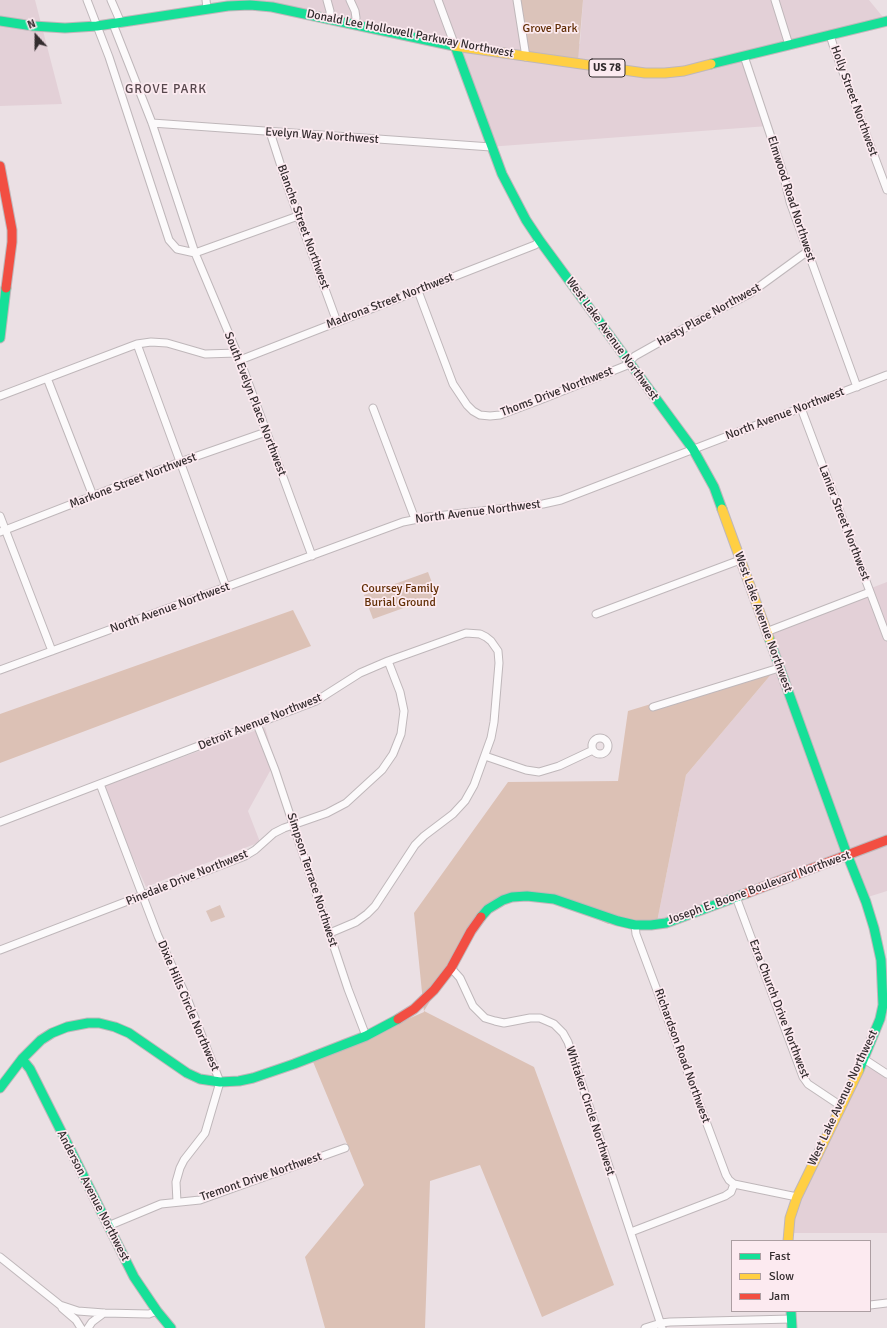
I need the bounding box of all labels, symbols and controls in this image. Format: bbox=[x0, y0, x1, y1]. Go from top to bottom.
street label: Donald Lee Hollowell Parkway Northwest bbox=[305, 7, 515, 61]
north arrow bbox=[16, 16, 56, 56]
text: N bbox=[26, 17, 37, 32]
park label: Grove Park bbox=[522, 22, 578, 36]
street label: Holly Street Northwest bbox=[827, 44, 881, 158]
road number: US 78 bbox=[589, 59, 625, 77]
district label: GROVE PARK bbox=[125, 82, 207, 98]
street label: Evelyn Way Northwest bbox=[265, 125, 379, 147]
street label: Elmwood Road Northwest bbox=[764, 134, 818, 264]
street label: Blanche Street Northwest bbox=[274, 163, 332, 291]
street label: Madrona Street Northwest bbox=[324, 270, 456, 332]
street label: West Lake Avenue Northwest bbox=[563, 275, 661, 403]
street label: Hasty Place Northwest bbox=[655, 281, 763, 349]
street label: South Evelyn Place Northwest bbox=[221, 330, 289, 478]
street label: Thoms Drive Northwest bbox=[499, 364, 615, 420]
street label: North Avenue Northwest bbox=[724, 385, 846, 443]
street label: Markone Street Northwest bbox=[67, 450, 199, 512]
street label: Lanier Street Northwest bbox=[815, 463, 873, 583]
street label: North Avenue Northwest bbox=[415, 497, 541, 527]
street label: West Lake Avenue Northwest bbox=[731, 550, 795, 694]
street label: North Avenue Northwest bbox=[108, 580, 232, 636]
park label: Coursey Family Burial Ground bbox=[361, 582, 439, 610]
street label: Detroit Avenue Northwest bbox=[196, 691, 324, 753]
street label: Simpson Terrace Northwest bbox=[284, 811, 340, 949]
street label: Pinedale Drive Northwest bbox=[124, 847, 250, 909]
street label: Joseph E. Boone Boulevard Northwest bbox=[666, 848, 852, 928]
street label: Ezra Church Drive Northwest bbox=[746, 938, 812, 1080]
street label: Dixie Hills Circle Northwest bbox=[154, 939, 222, 1073]
street label: Richardson Road Northwest bbox=[651, 987, 713, 1125]
street label: West Lake Avenue Northwest bbox=[805, 1028, 881, 1168]
street label: Whitaker Circle Northwest bbox=[562, 1045, 618, 1177]
street label: Anderson Avenue Northwest bbox=[54, 1128, 132, 1264]
street label: Tremont Drive Northwest bbox=[198, 1149, 324, 1205]
legend bbox=[731, 1240, 871, 1312]
text: Fast bbox=[769, 1249, 790, 1264]
text: Slow bbox=[769, 1269, 794, 1284]
text: Jam bbox=[769, 1289, 790, 1304]

